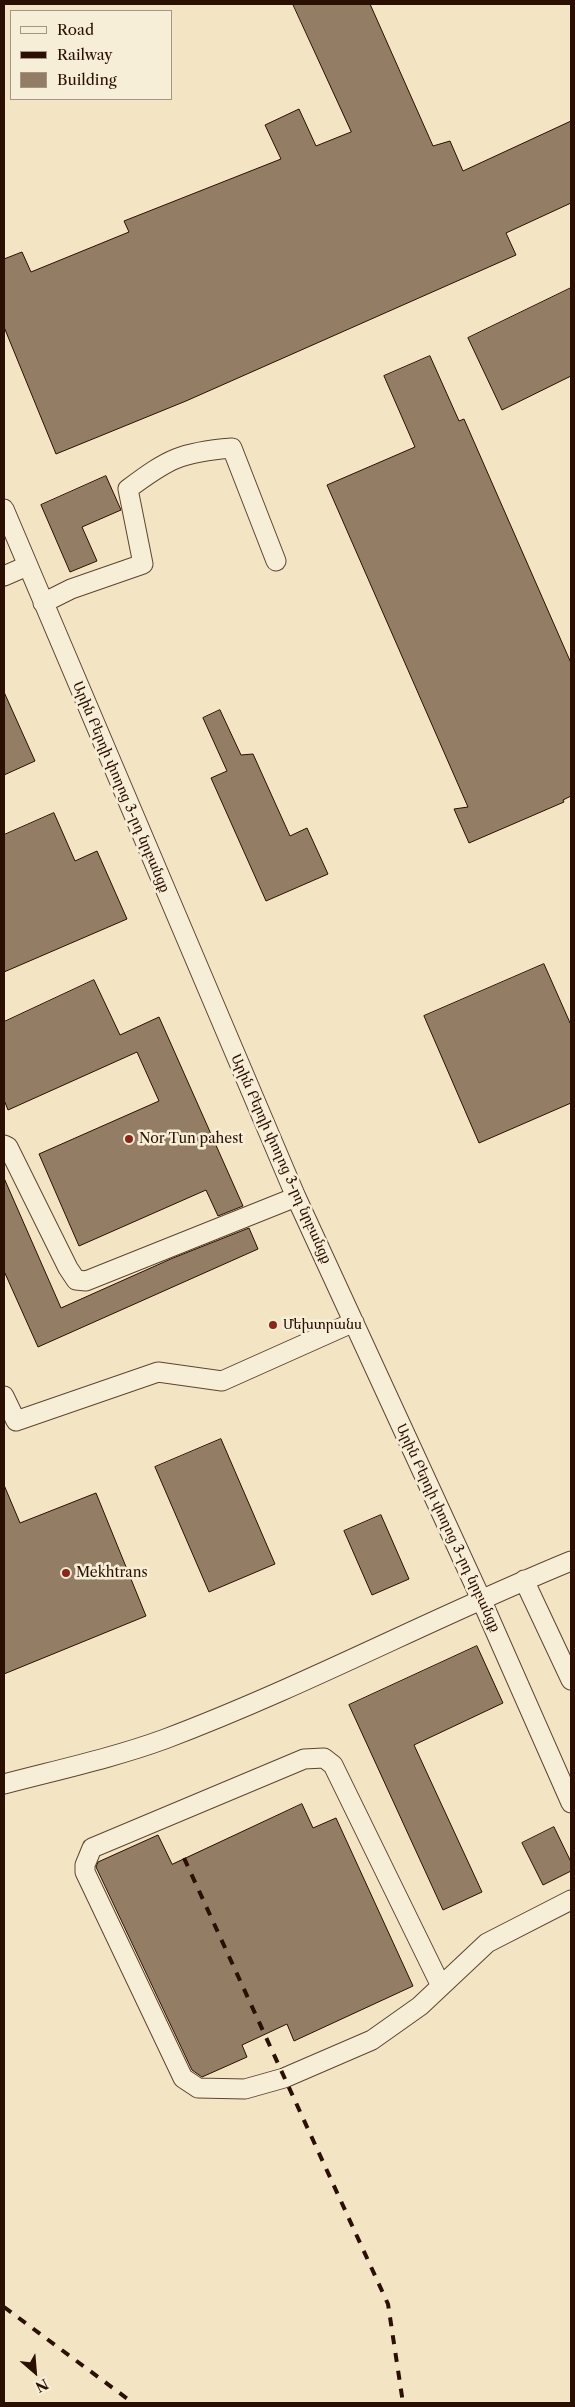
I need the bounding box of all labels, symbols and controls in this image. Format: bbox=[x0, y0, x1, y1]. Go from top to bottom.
legend bbox=[10, 10, 172, 100]
text: Road bbox=[57, 20, 94, 39]
text: Railway bbox=[57, 45, 113, 64]
text: Building bbox=[57, 70, 117, 89]
street label: Արին Բերդի փողոց 3-րդ նրբանցք bbox=[69, 679, 173, 895]
street label: Արին Բերդի փողոց 3-րդ նրբանցք bbox=[227, 1052, 335, 1266]
place label: Nor Tun pahest bbox=[139, 1131, 243, 1147]
marker: Nor Tun pahest bbox=[123, 1133, 135, 1145]
place label: Մեխտրանս bbox=[283, 1317, 362, 1333]
marker: Մեխտրանս bbox=[267, 1319, 279, 1331]
street label: Արին Բերդի փողոց 3-րդ նրբանցք bbox=[392, 1421, 504, 1635]
place label: Mekhtrans bbox=[76, 1565, 148, 1581]
marker: Mekhtrans bbox=[60, 1567, 72, 1579]
north arrow bbox=[10, 2347, 60, 2397]
text: N bbox=[32, 2375, 51, 2396]

